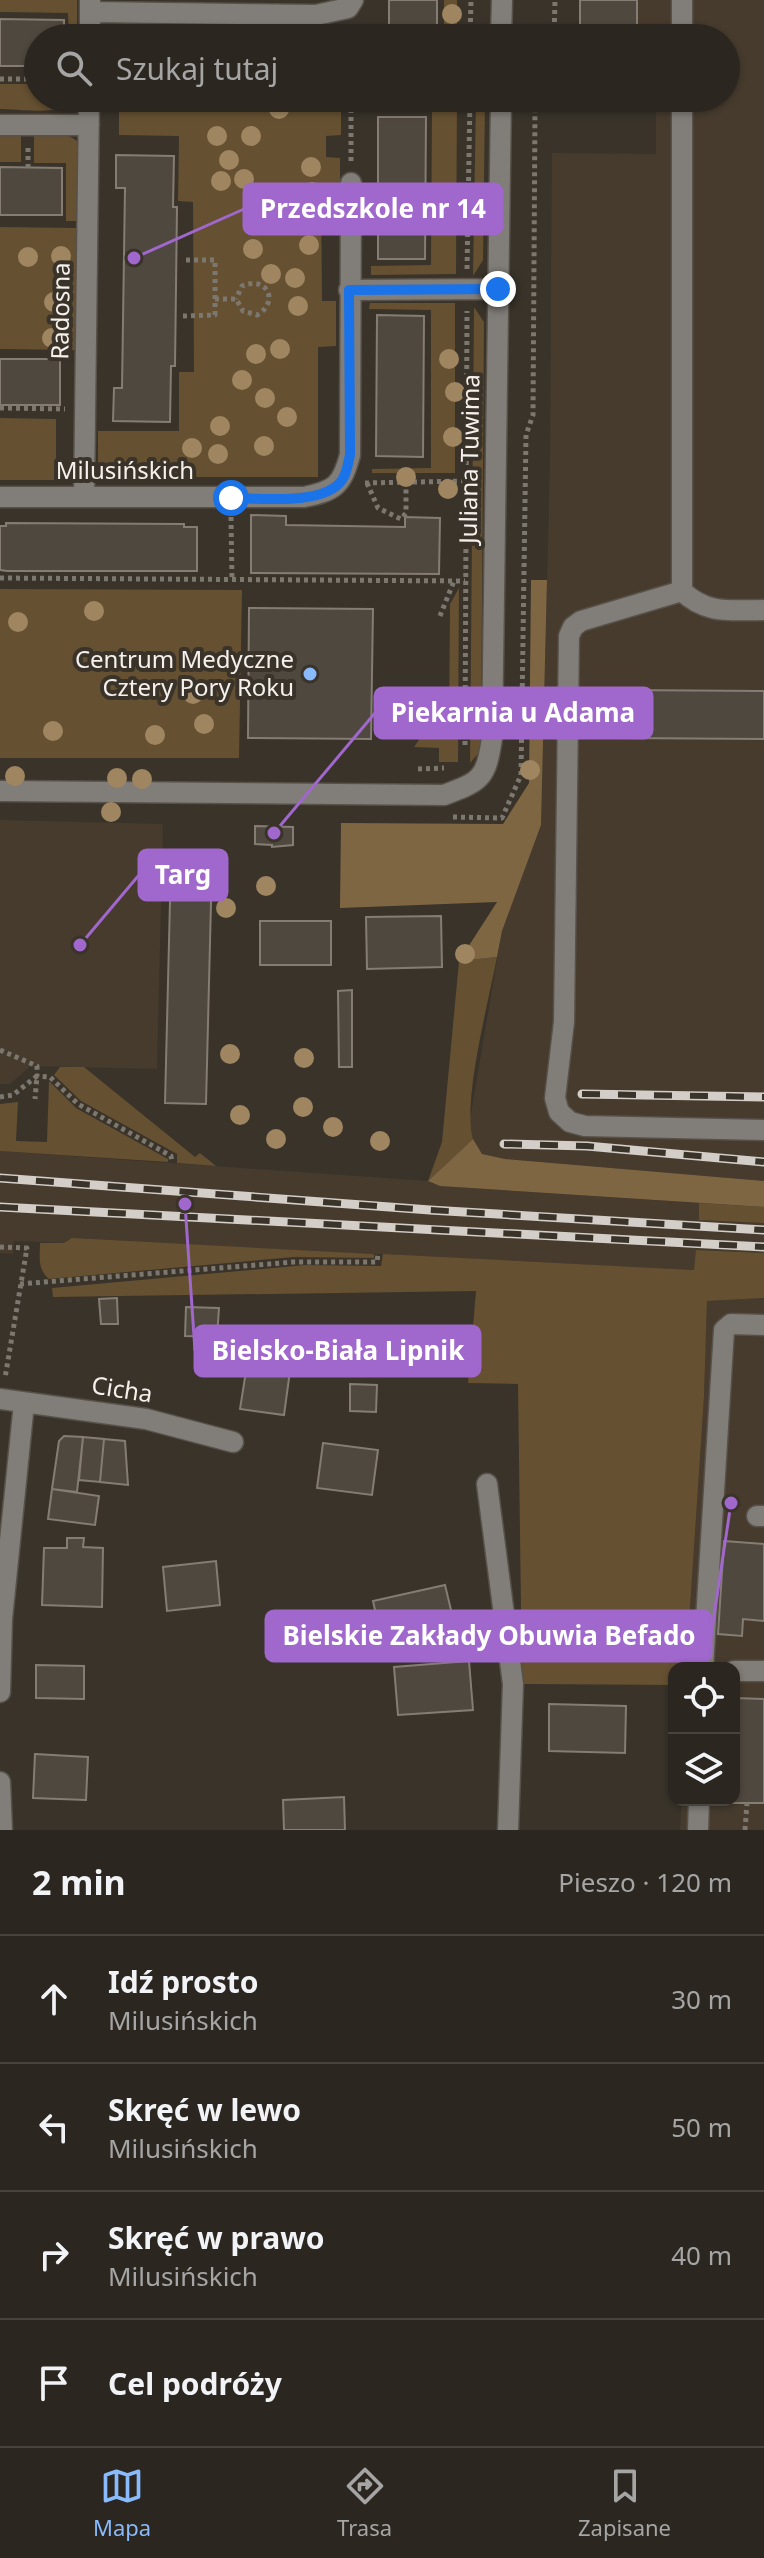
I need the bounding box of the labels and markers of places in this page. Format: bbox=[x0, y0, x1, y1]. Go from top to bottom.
callout: Przedszkole nr 14 bbox=[244, 184, 502, 234]
place label: Centrum Medyczne Cztery Pory Roku bbox=[75, 642, 294, 703]
marker: Centrum Medyczne Cztery Pory Roku bbox=[301, 665, 319, 683]
callout: Piekarnia u Adama bbox=[375, 688, 652, 738]
callout: Targ bbox=[139, 850, 227, 900]
callout: Bielsko-Biała Lipnik bbox=[195, 1326, 480, 1376]
callout: Bielskie Zakłady Obuwia Befado bbox=[266, 1611, 711, 1661]

